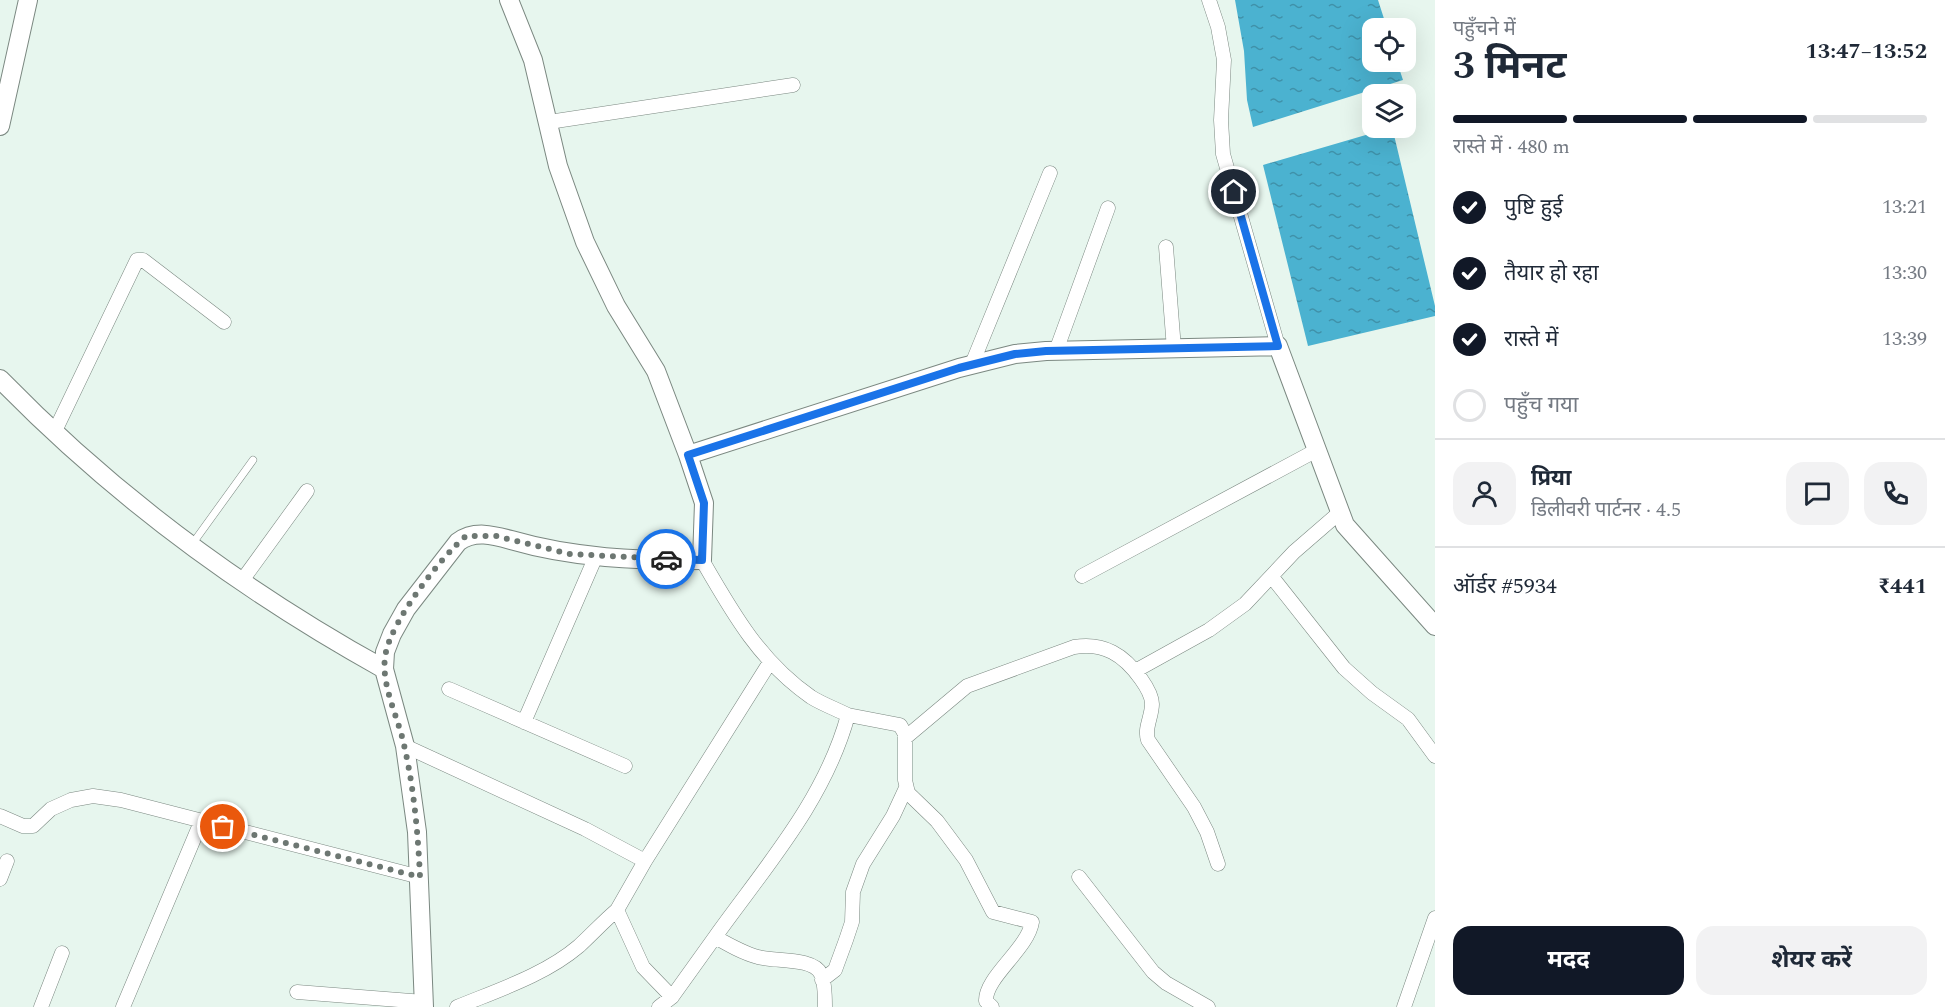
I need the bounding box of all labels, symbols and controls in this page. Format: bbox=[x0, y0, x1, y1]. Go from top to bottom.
text: पहुँचने में bbox=[1453, 14, 1516, 44]
map controls bbox=[1362, 18, 1416, 138]
button: locate bbox=[1362, 18, 1416, 72]
text: 13:47–13:52 bbox=[1805, 35, 1927, 68]
text: 3 मिनट bbox=[1453, 37, 1567, 96]
button: layers bbox=[1362, 84, 1416, 138]
text: रास्ते में · 480 m bbox=[1453, 132, 1570, 162]
pin bbox=[1208, 166, 1259, 217]
icon: home bbox=[1217, 175, 1250, 208]
icon: check bbox=[1453, 191, 1486, 224]
text: पुष्टि हुई bbox=[1504, 191, 1563, 224]
text: 13:21 bbox=[1882, 192, 1927, 222]
icon: check bbox=[1453, 257, 1486, 290]
text: तैयार हो रहा bbox=[1504, 257, 1599, 290]
text: 13:30 bbox=[1882, 258, 1927, 288]
icon: check bbox=[1453, 323, 1486, 356]
text: रास्ते में bbox=[1504, 323, 1558, 356]
text: 13:39 bbox=[1882, 324, 1927, 354]
text: पहुँच गया bbox=[1504, 389, 1579, 422]
button: person bbox=[1453, 462, 1516, 525]
text: प्रिया bbox=[1531, 462, 1571, 495]
button: chat bbox=[1786, 462, 1849, 525]
button: phone bbox=[1864, 462, 1927, 525]
text: डिलीवरी पार्टनर · 4.5 bbox=[1531, 495, 1681, 525]
courier bbox=[636, 529, 696, 589]
icon: car bbox=[650, 543, 683, 576]
text: ऑर्डर #5934 bbox=[1453, 570, 1557, 603]
text: ₹441 bbox=[1878, 570, 1927, 603]
pin bbox=[197, 801, 248, 852]
icon: bag bbox=[206, 810, 239, 843]
button: मदद bbox=[1453, 926, 1684, 995]
button: शेयर करें bbox=[1696, 926, 1927, 995]

